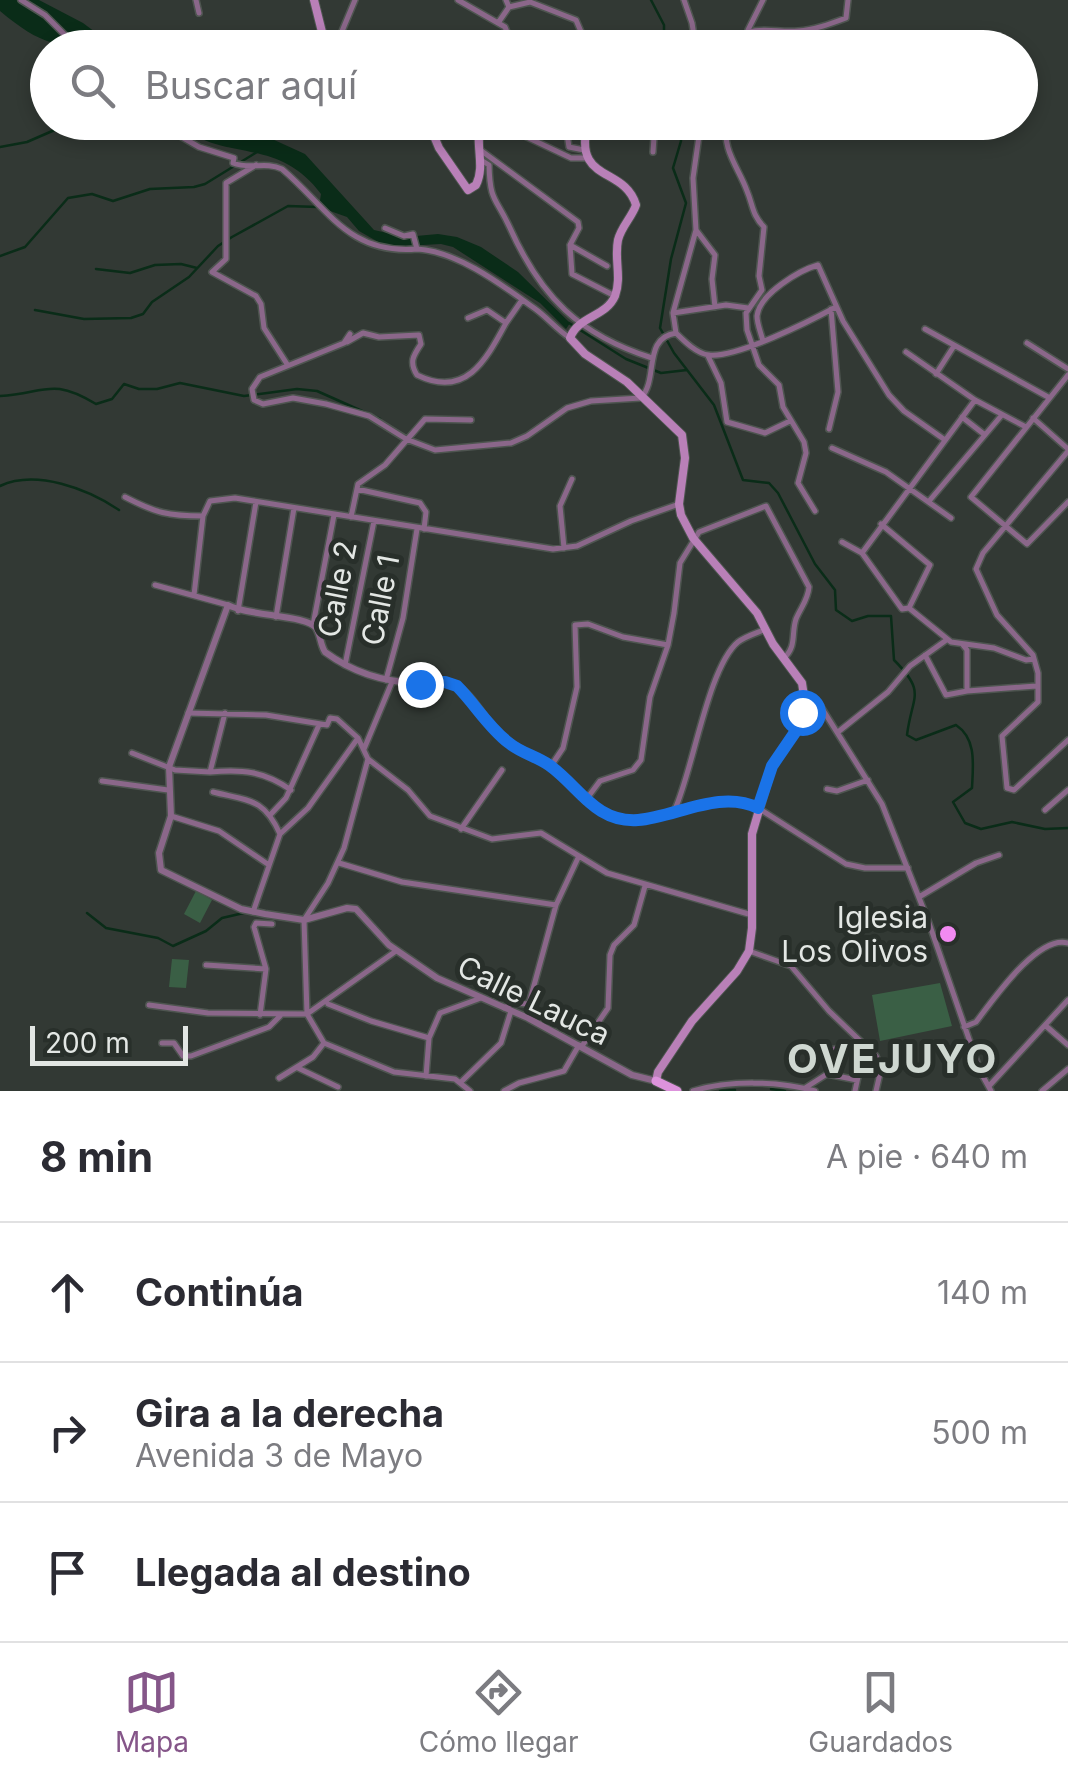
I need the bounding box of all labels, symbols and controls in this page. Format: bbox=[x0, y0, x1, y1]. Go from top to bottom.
search box bbox=[30, 30, 1038, 140]
icon: search bbox=[65, 58, 120, 113]
text: Buscar aquí bbox=[145, 62, 357, 108]
street label: Calle 2 bbox=[310, 538, 364, 640]
street label: Calle 1 bbox=[354, 552, 406, 648]
route end bbox=[398, 662, 444, 708]
route start bbox=[780, 690, 826, 736]
place label: Iglesia Los Olivos bbox=[781, 899, 928, 969]
marker: Iglesia Los Olivos bbox=[937, 923, 959, 945]
street label: Calle Lauca bbox=[452, 948, 616, 1052]
scale bar bbox=[30, 1021, 188, 1066]
text: 200 m bbox=[45, 1026, 130, 1060]
district label: OVEJUYO bbox=[787, 1034, 999, 1083]
text: 8 min bbox=[40, 1131, 153, 1182]
text: A pie · 640 m bbox=[826, 1137, 1028, 1176]
icon: ahead bbox=[40, 1265, 95, 1320]
text: Continúa bbox=[135, 1269, 304, 1315]
text: 140 m bbox=[937, 1273, 1028, 1312]
text: Gira a la derecha bbox=[135, 1390, 444, 1436]
icon: right bbox=[40, 1405, 95, 1460]
text: 500 m bbox=[931, 1413, 1028, 1452]
text: Avenida 3 de Mayo bbox=[135, 1436, 423, 1475]
icon: arrive bbox=[40, 1545, 95, 1600]
text: Llegada al destino bbox=[135, 1549, 471, 1595]
tab: Mapa bbox=[115, 1665, 189, 1759]
tab: Cómo llegar bbox=[419, 1665, 579, 1759]
tab: Guardados bbox=[808, 1665, 953, 1759]

